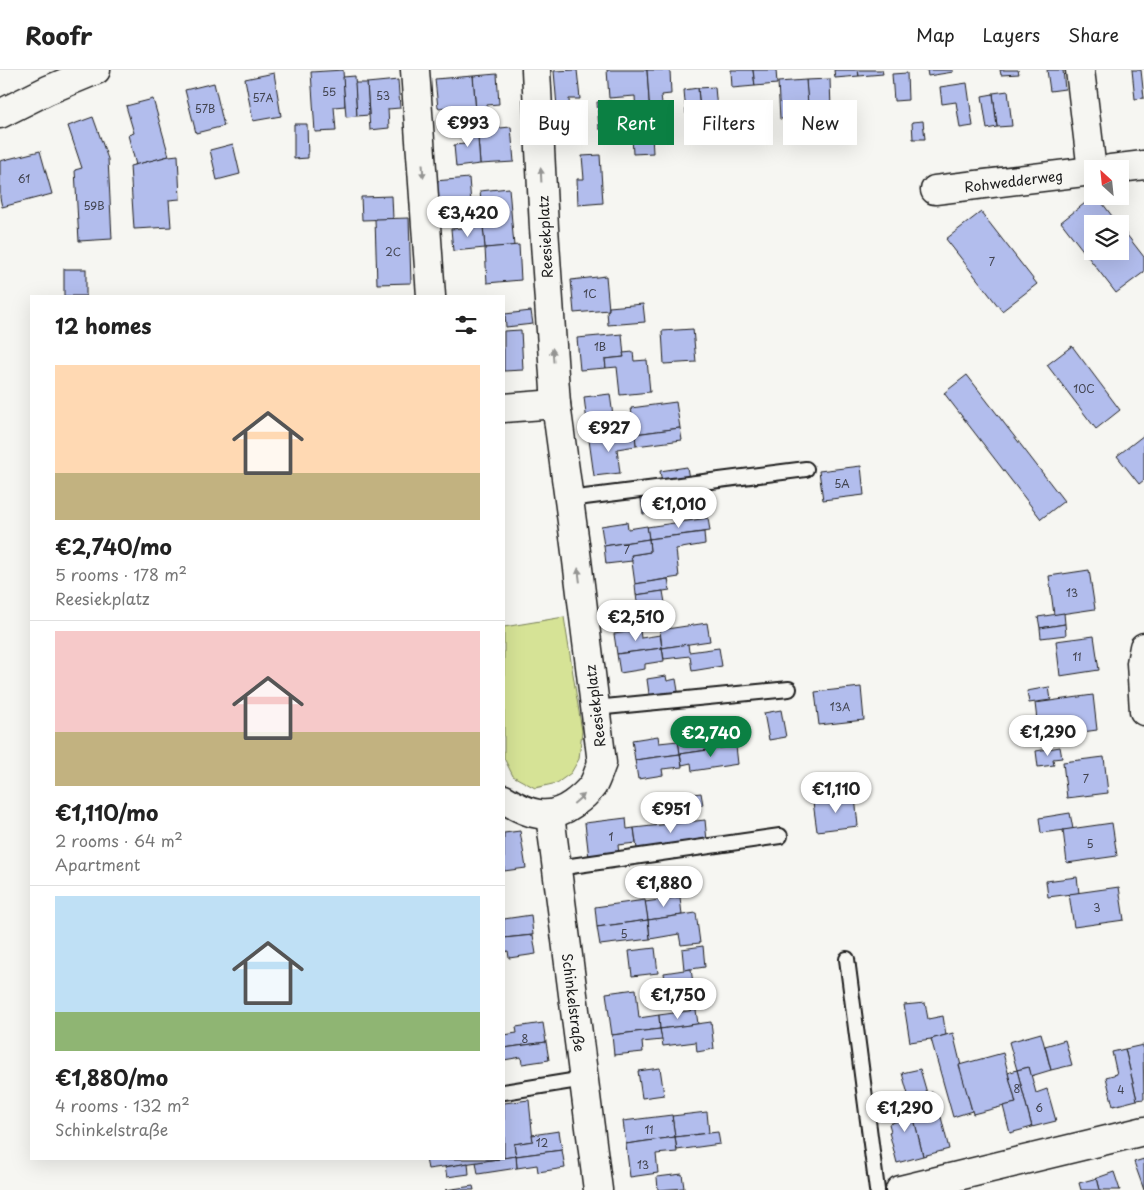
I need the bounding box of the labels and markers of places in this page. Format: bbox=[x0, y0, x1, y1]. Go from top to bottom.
pin: €993 bbox=[438, 106, 498, 148]
pin: €3,420 bbox=[427, 196, 509, 238]
pin: €927 bbox=[579, 410, 639, 453]
pin: €1,010 bbox=[638, 486, 720, 529]
pin: €2,510 bbox=[595, 600, 677, 642]
pin: €1,290 bbox=[1007, 714, 1089, 757]
pin: €2,740 bbox=[670, 716, 752, 758]
pin: €1,110 bbox=[795, 772, 877, 814]
pin: €951 bbox=[641, 792, 701, 834]
pin: €1,880 bbox=[623, 866, 705, 908]
pin: €1,750 bbox=[637, 978, 719, 1020]
pin: €1,290 bbox=[864, 1090, 946, 1133]

